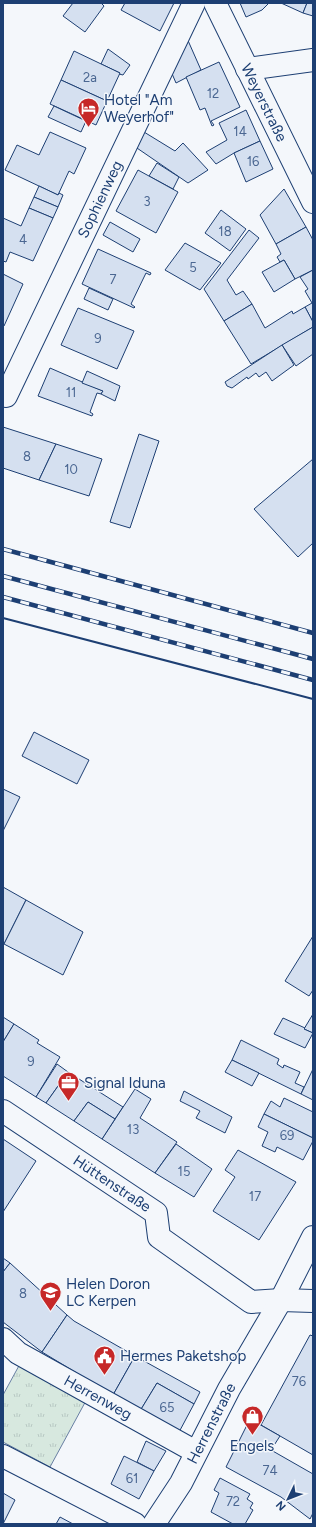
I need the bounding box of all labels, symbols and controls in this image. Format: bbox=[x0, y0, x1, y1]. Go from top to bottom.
street label: Weyerstraße bbox=[237, 61, 291, 145]
house number: 2a bbox=[83, 70, 97, 85]
house number: 12 bbox=[207, 86, 219, 101]
place label: Hotel "Am Weyerhof" bbox=[104, 91, 174, 126]
hotel icon: Hotel "Am Weyerhof" bbox=[75, 96, 101, 129]
house number: 14 bbox=[233, 124, 247, 139]
house number: 16 bbox=[247, 154, 259, 169]
street label: Sophienweg bbox=[74, 158, 126, 241]
house number: 3 bbox=[143, 194, 151, 209]
house number: 18 bbox=[218, 224, 232, 239]
house number: 4 bbox=[19, 232, 27, 247]
house number: 5 bbox=[189, 260, 197, 275]
house number: 7 bbox=[110, 272, 117, 287]
house number: 9 bbox=[94, 331, 102, 346]
house number: 11 bbox=[66, 385, 76, 400]
house number: 8 bbox=[23, 449, 31, 464]
house number: 10 bbox=[64, 462, 78, 477]
house number: 9 bbox=[27, 1054, 35, 1069]
office icon: Signal Iduna bbox=[55, 1070, 81, 1103]
place label: Signal Iduna bbox=[84, 1074, 166, 1092]
house number: 13 bbox=[127, 1122, 139, 1137]
house number: 69 bbox=[280, 1128, 294, 1143]
street label: Hüttenstraße bbox=[70, 1151, 154, 1216]
house number: 15 bbox=[178, 1164, 190, 1179]
house number: 17 bbox=[249, 1189, 261, 1204]
place label: Helen Doron LC Kerpen bbox=[66, 1275, 150, 1310]
school or university icon: Helen Doron LC Kerpen bbox=[38, 1280, 64, 1313]
house number: 8 bbox=[19, 1286, 27, 1301]
public building icon: Hermes Paketshop bbox=[92, 1343, 118, 1376]
place label: Hermes Paketshop bbox=[120, 1347, 246, 1365]
street label: Herrenweg bbox=[61, 1371, 135, 1423]
house number: 76 bbox=[292, 1374, 306, 1389]
street label: Herrenstraße bbox=[183, 1380, 240, 1467]
house number: 65 bbox=[160, 1400, 174, 1415]
shop icon: Engels bbox=[239, 1404, 265, 1437]
place label: Engels bbox=[230, 1437, 274, 1455]
house number: 74 bbox=[262, 1463, 278, 1478]
house number: 61 bbox=[126, 1471, 138, 1486]
north arrow bbox=[268, 1479, 308, 1519]
house number: 72 bbox=[226, 1494, 240, 1509]
text: N bbox=[273, 1498, 289, 1513]

